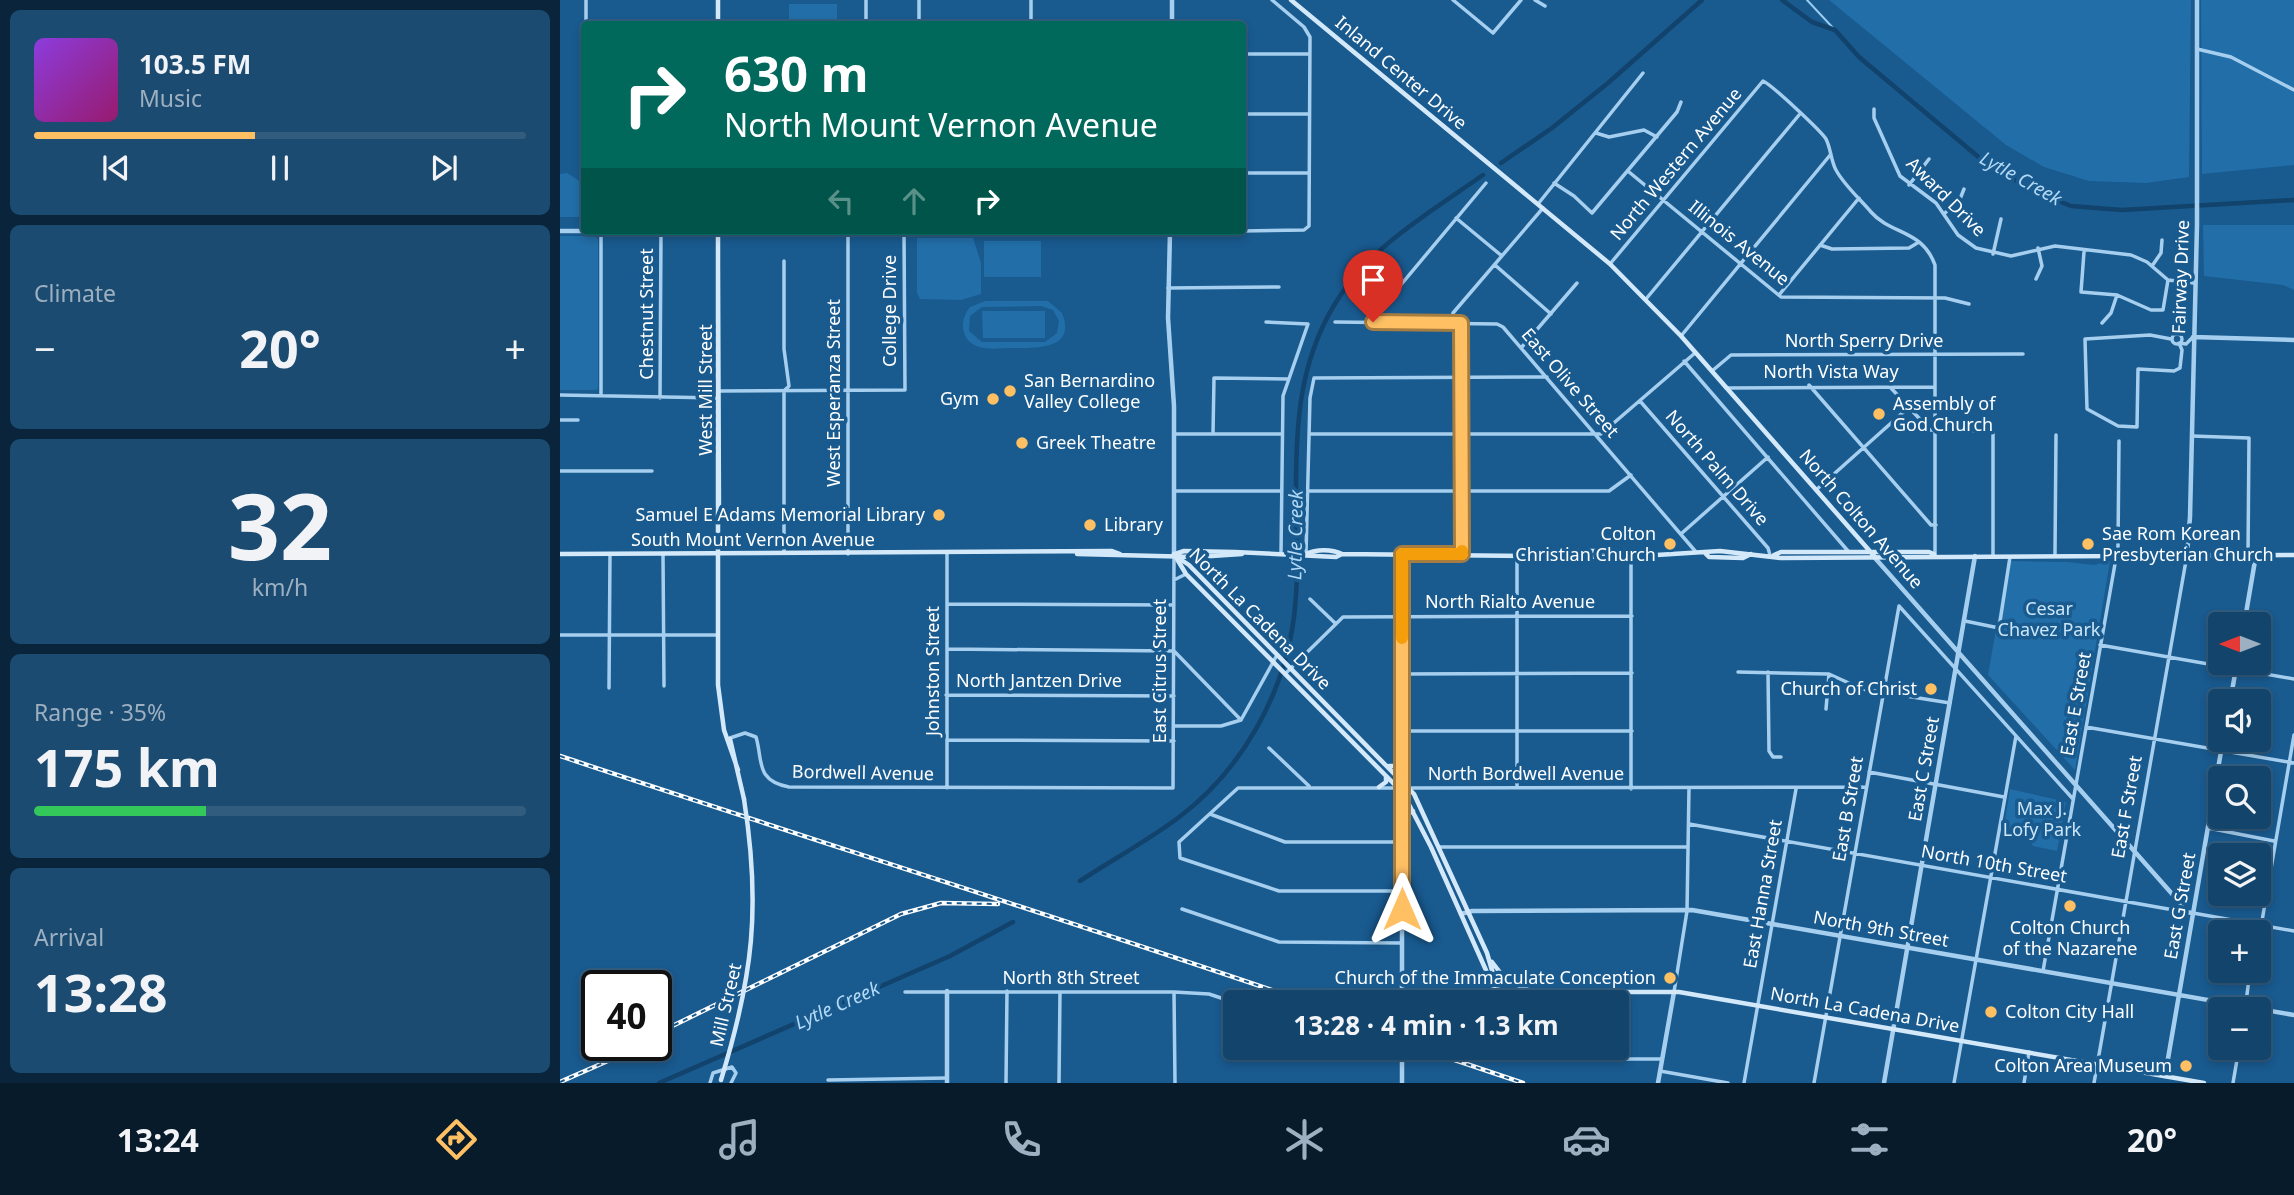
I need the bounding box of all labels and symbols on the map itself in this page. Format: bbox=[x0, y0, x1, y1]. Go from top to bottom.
street label: Inland Center Drive bbox=[1331, 10, 1472, 134]
street label: North Western Avenue bbox=[1604, 82, 1746, 245]
water label: Lytle Creek bbox=[1975, 145, 2067, 212]
street label: Award Drive bbox=[1902, 151, 1992, 241]
street label: Illinois Avenue bbox=[1684, 194, 1795, 290]
street label: Fairway Drive bbox=[2166, 220, 2194, 334]
street label: Chestnut Street bbox=[634, 248, 658, 380]
pin bbox=[1343, 250, 1403, 322]
street label: College Drive bbox=[877, 255, 901, 367]
street label: West Esperanza Street bbox=[821, 299, 845, 487]
street label: East Olive Street bbox=[1517, 323, 1625, 442]
street label: West Mill Street bbox=[693, 324, 717, 456]
street label: North Sperry Drive bbox=[1785, 328, 1943, 352]
street label: North Vista Way bbox=[1763, 359, 1899, 383]
place label: San Bernardino Valley College bbox=[1024, 368, 1155, 413]
marker: San Bernardino Valley College bbox=[1002, 383, 1018, 399]
place label: Gym bbox=[940, 386, 979, 410]
marker: Gym bbox=[985, 391, 1001, 407]
place label: Assembly of God Church bbox=[1893, 391, 1996, 436]
street label: North Palm Drive bbox=[1661, 404, 1775, 530]
marker: Assembly of God Church bbox=[1871, 406, 1887, 422]
place label: Greek Theatre bbox=[1036, 430, 1156, 454]
marker: Greek Theatre bbox=[1014, 435, 1030, 451]
street label: North Colton Avenue bbox=[1794, 443, 1929, 593]
water label: Lytle Creek bbox=[1281, 489, 1309, 580]
place label: Samuel E Adams Memorial Library bbox=[635, 502, 926, 526]
marker: Samuel E Adams Memorial Library bbox=[931, 507, 947, 523]
place label: Library bbox=[1104, 512, 1164, 536]
marker: Library bbox=[1082, 517, 1098, 533]
place label: Colton Christian Church bbox=[1515, 521, 1656, 566]
place label: Sae Rom Korean Presbyterian Church bbox=[2102, 521, 2274, 566]
street label: South Mount Vernon Avenue bbox=[631, 527, 875, 551]
marker: Colton Christian Church bbox=[1662, 536, 1678, 552]
marker: Sae Rom Korean Presbyterian Church bbox=[2080, 536, 2096, 552]
street label: North La Cadena Drive bbox=[1184, 542, 1337, 695]
street label: North Rialto Avenue bbox=[1425, 589, 1595, 613]
park label: Cesar Chavez Park bbox=[1998, 596, 2101, 641]
street label: East Citrus Street bbox=[1147, 598, 1171, 743]
street label: Johnston Street bbox=[920, 605, 944, 738]
north arrow bbox=[2208, 612, 2272, 676]
street label: East E Street bbox=[2054, 650, 2096, 758]
street label: North Jantzen Drive bbox=[956, 668, 1122, 692]
place label: Church of Christ bbox=[1780, 676, 1917, 700]
marker: Church of Christ bbox=[1923, 681, 1939, 697]
street label: East C Street bbox=[1902, 714, 1944, 823]
street label: East F Street bbox=[2105, 753, 2147, 860]
street label: East B Street bbox=[1826, 754, 1868, 863]
street label: Bordwell Avenue bbox=[792, 759, 934, 785]
street label: North Bordwell Avenue bbox=[1428, 761, 1624, 785]
park label: Max J. Lofy Park bbox=[2003, 796, 2082, 841]
street label: East Hanna Street bbox=[1737, 817, 1787, 970]
street label: North 10th Street bbox=[1919, 838, 2069, 888]
street label: East G Street bbox=[2158, 850, 2200, 961]
position arrow bbox=[1365, 872, 1439, 946]
marker: Colton Church of the Nazarene bbox=[2062, 898, 2078, 914]
street label: North 9th Street bbox=[1812, 904, 1951, 952]
place label: Colton Church of the Nazarene bbox=[2002, 915, 2138, 960]
street label: Mill Street bbox=[704, 960, 746, 1049]
street label: North 8th Street bbox=[1002, 965, 1140, 989]
place label: Church of the Immaculate Conception bbox=[1335, 965, 1656, 989]
speed limit sign: 40 bbox=[581, 970, 672, 1061]
marker: Church of the Immaculate Conception bbox=[1662, 970, 1678, 986]
water label: Lytle Creek bbox=[790, 975, 884, 1035]
street label: North La Cadena Drive bbox=[1769, 981, 1962, 1037]
place label: Colton City Hall bbox=[2005, 999, 2134, 1023]
marker: Colton City Hall bbox=[1983, 1004, 1999, 1020]
place label: Colton Area Museum bbox=[1994, 1053, 2172, 1077]
marker: Colton Area Museum bbox=[2178, 1058, 2194, 1074]

